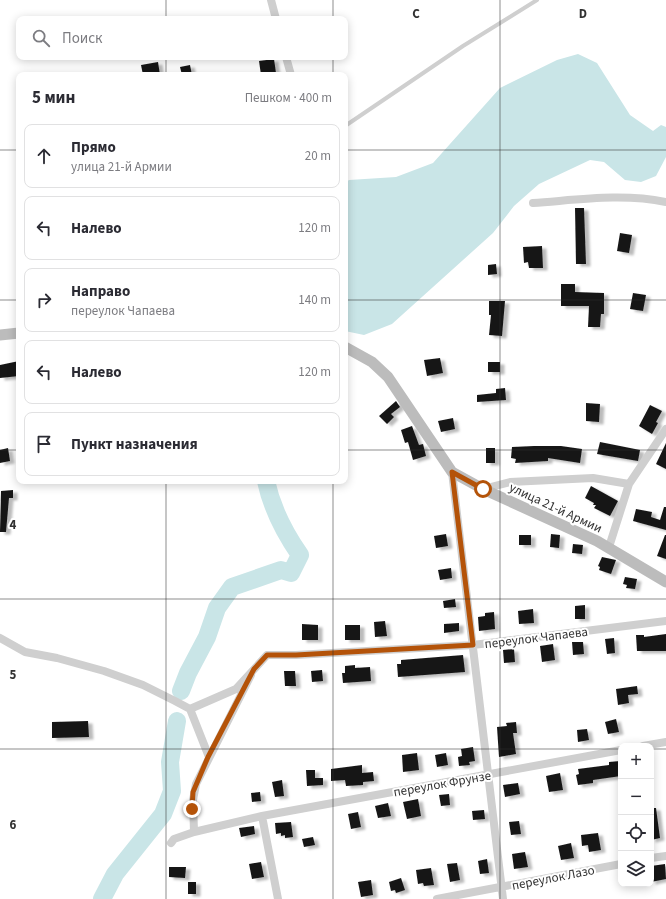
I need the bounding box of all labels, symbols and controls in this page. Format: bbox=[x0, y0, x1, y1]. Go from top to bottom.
text: C bbox=[412, 5, 420, 23]
text: D bbox=[579, 5, 587, 23]
search box bbox=[16, 16, 348, 60]
icon: search bbox=[30, 27, 52, 49]
text: Поиск bbox=[62, 28, 103, 49]
text: 5 мин bbox=[32, 86, 75, 110]
text: Пешком · 400 m bbox=[245, 89, 332, 107]
text: Прямо bbox=[71, 137, 116, 158]
icon: ahead bbox=[33, 145, 55, 167]
text: 20 m bbox=[305, 147, 331, 165]
text: улица 21-й Армии bbox=[71, 158, 172, 176]
icon: left bbox=[33, 217, 55, 239]
text: Налево bbox=[71, 218, 122, 239]
text: 120 m bbox=[298, 219, 331, 237]
text: Направо bbox=[71, 281, 130, 302]
icon: right bbox=[33, 289, 55, 311]
text: 140 m bbox=[298, 291, 331, 309]
text: переулок Чапаева bbox=[71, 302, 175, 320]
icon: left bbox=[33, 361, 55, 383]
text: Налево bbox=[71, 362, 122, 383]
text: 120 m bbox=[298, 363, 331, 381]
icon: arrive bbox=[33, 433, 55, 455]
text: Пункт назначения bbox=[71, 434, 198, 455]
street label: улица 21-й Армии bbox=[506, 478, 605, 537]
route start bbox=[474, 480, 492, 498]
text: 4 bbox=[10, 516, 17, 534]
street label: переулок Чапаева bbox=[483, 623, 589, 653]
text: 5 bbox=[10, 666, 17, 684]
map controls bbox=[618, 743, 654, 887]
button: + bbox=[618, 743, 654, 779]
street label: переулок Фрунзе bbox=[392, 767, 492, 801]
button: − bbox=[618, 779, 654, 815]
route end bbox=[183, 800, 201, 818]
button: locate bbox=[618, 815, 654, 851]
text: 6 bbox=[10, 816, 17, 834]
button: layers bbox=[618, 851, 654, 887]
street label: переулок Лазо bbox=[510, 861, 596, 895]

